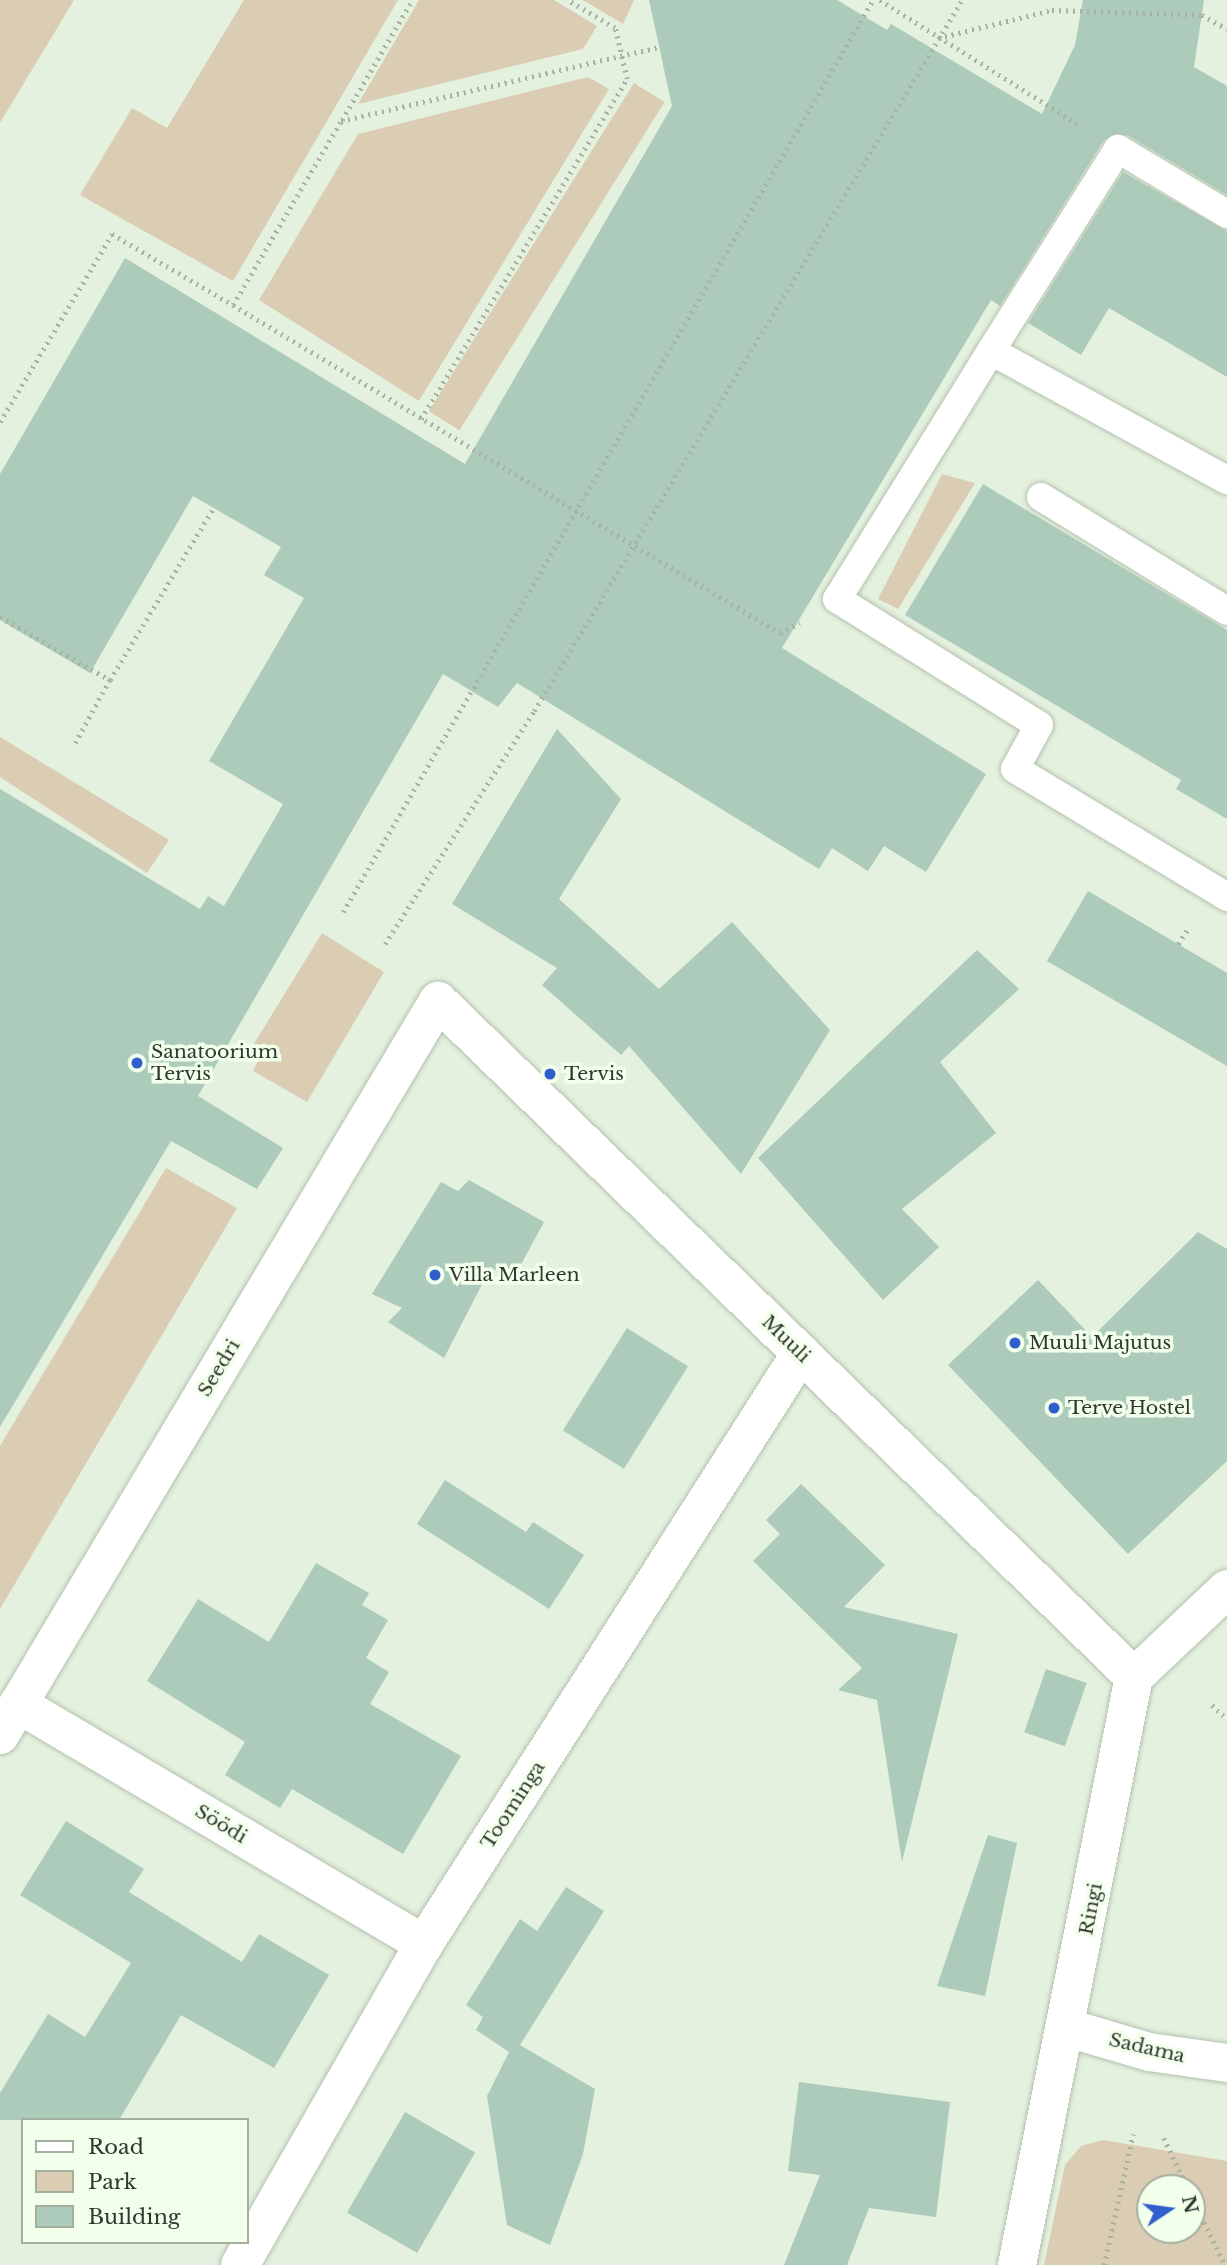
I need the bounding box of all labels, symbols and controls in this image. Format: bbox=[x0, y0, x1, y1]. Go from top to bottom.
place label: Sanatoorium Tervis bbox=[151, 1041, 278, 1085]
marker: Sanatoorium Tervis bbox=[129, 1055, 145, 1071]
place label: Tervis bbox=[564, 1063, 624, 1085]
marker: Tervis bbox=[542, 1066, 558, 1082]
place label: Villa Marleen bbox=[449, 1264, 580, 1286]
marker: Villa Marleen bbox=[427, 1267, 443, 1283]
street label: Muuli bbox=[757, 1311, 815, 1367]
place label: Muuli Majutus bbox=[1029, 1332, 1171, 1354]
street label: Seedri bbox=[193, 1335, 245, 1401]
marker: Muuli Majutus bbox=[1007, 1335, 1023, 1351]
place label: Terve Hostel bbox=[1068, 1397, 1191, 1419]
marker: Terve Hostel bbox=[1046, 1400, 1062, 1416]
street label: Toominga bbox=[476, 1757, 550, 1853]
street label: Söödi bbox=[191, 1800, 251, 1848]
street label: Ringi bbox=[1075, 1881, 1107, 1937]
street label: Sadama bbox=[1107, 2028, 1187, 2068]
legend bbox=[21, 2118, 248, 2244]
text: Road bbox=[88, 2134, 144, 2160]
text: Park bbox=[88, 2169, 137, 2195]
north arrow bbox=[1136, 2174, 1206, 2244]
text: N bbox=[1177, 2193, 1203, 2216]
text: Building bbox=[88, 2204, 180, 2230]

